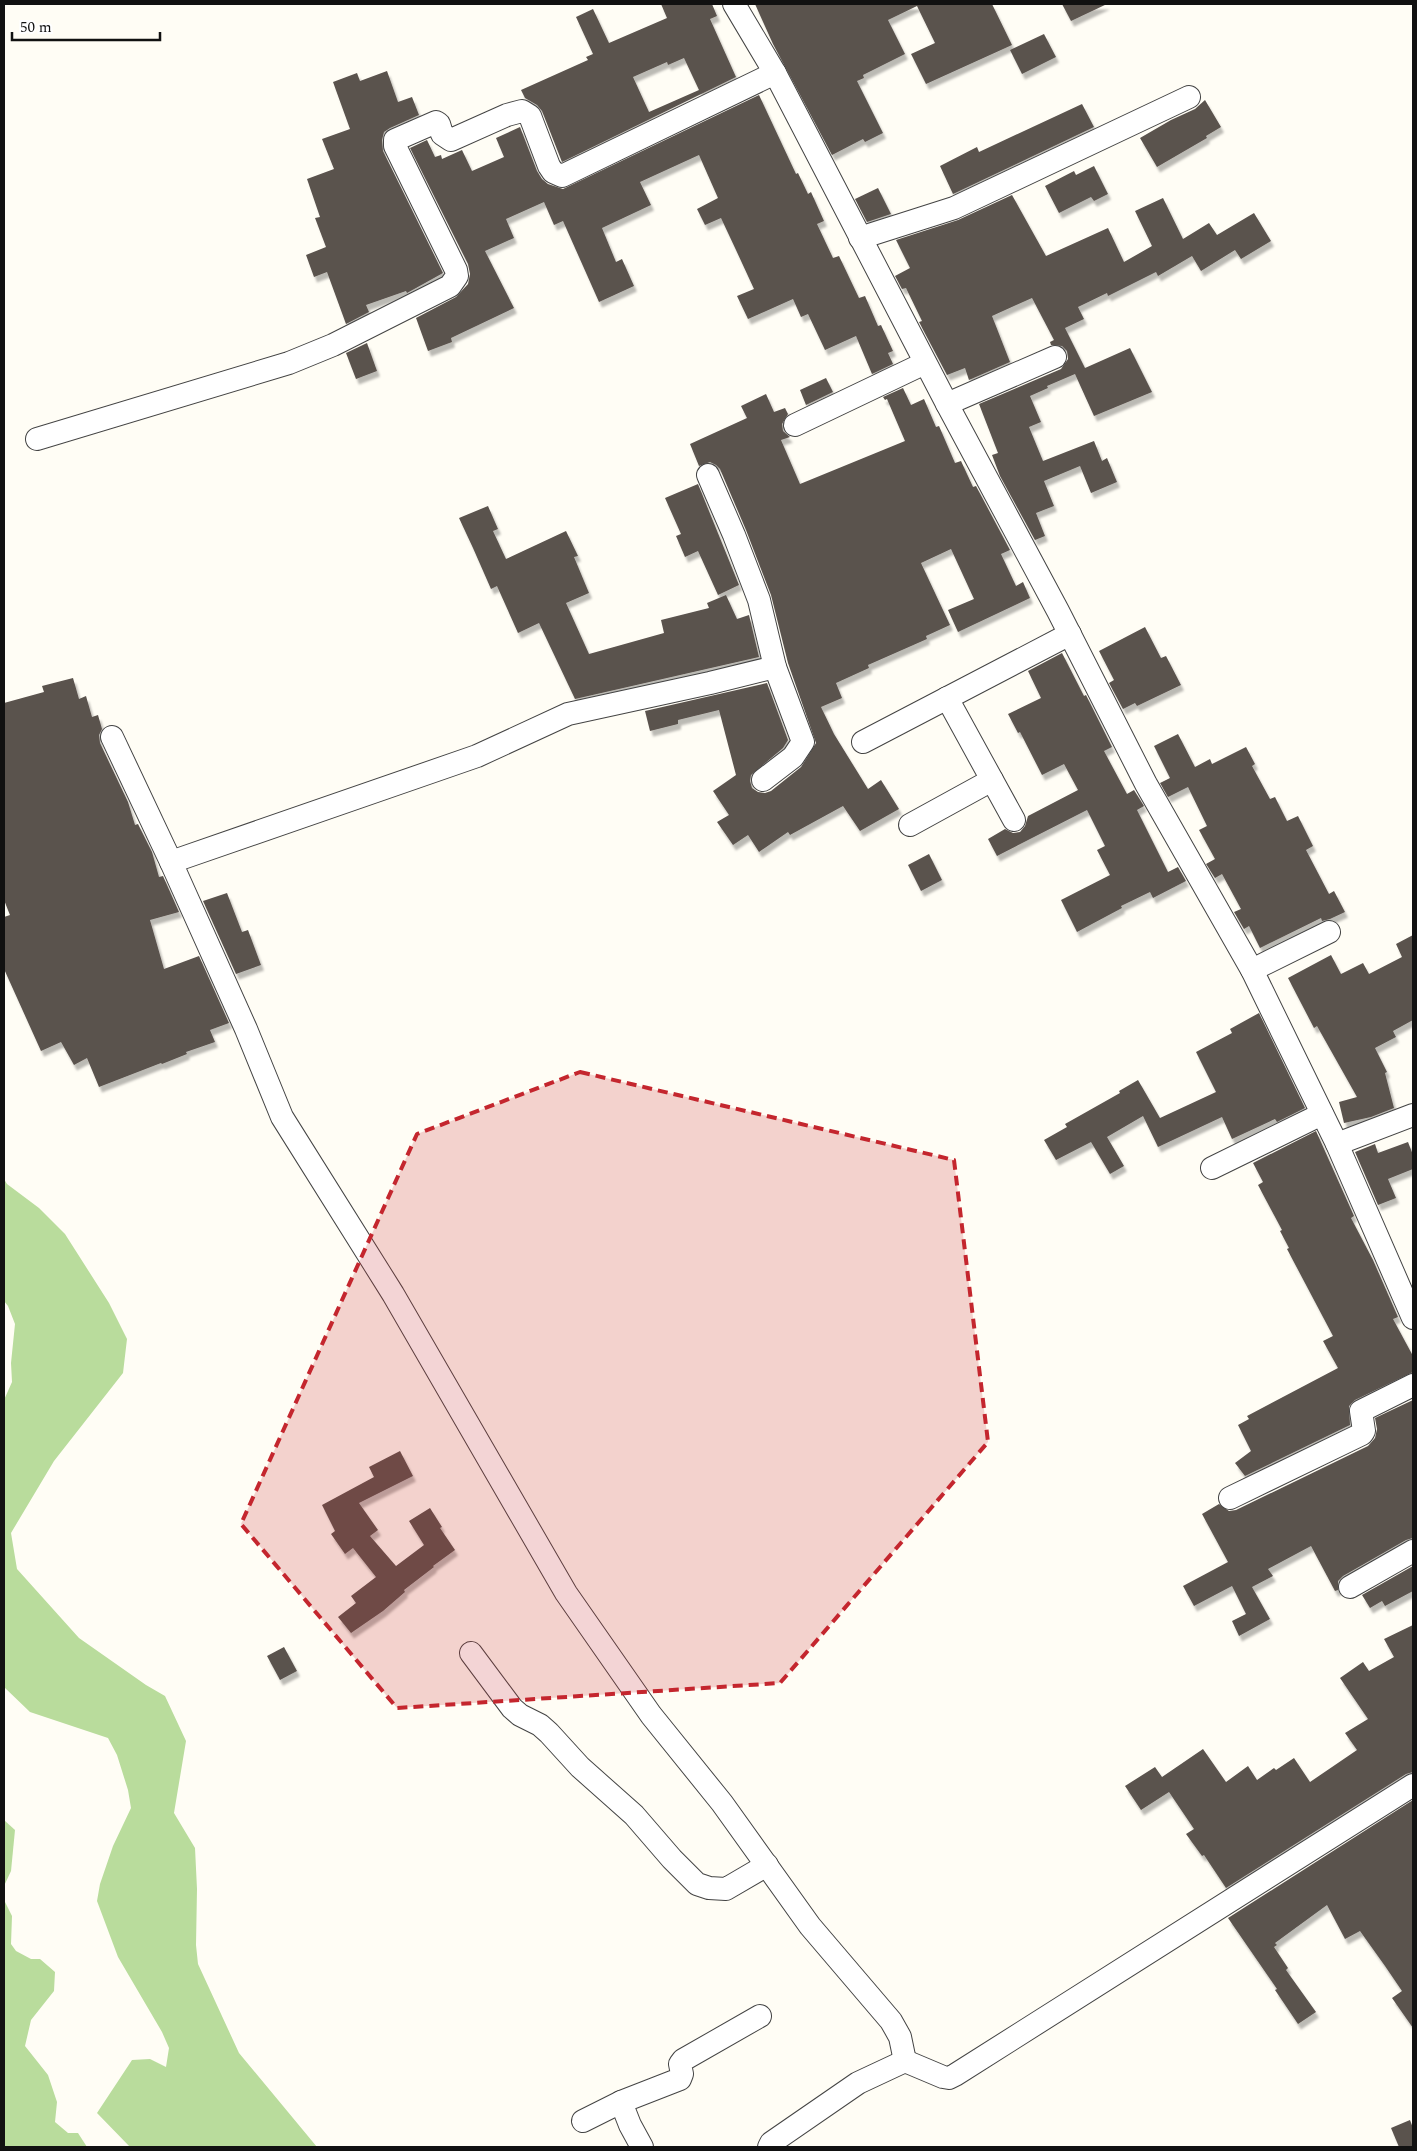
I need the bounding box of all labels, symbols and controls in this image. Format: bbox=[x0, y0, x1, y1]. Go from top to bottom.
scale bar bbox=[12, 10, 160, 42]
text: 50 m bbox=[20, 16, 52, 39]

